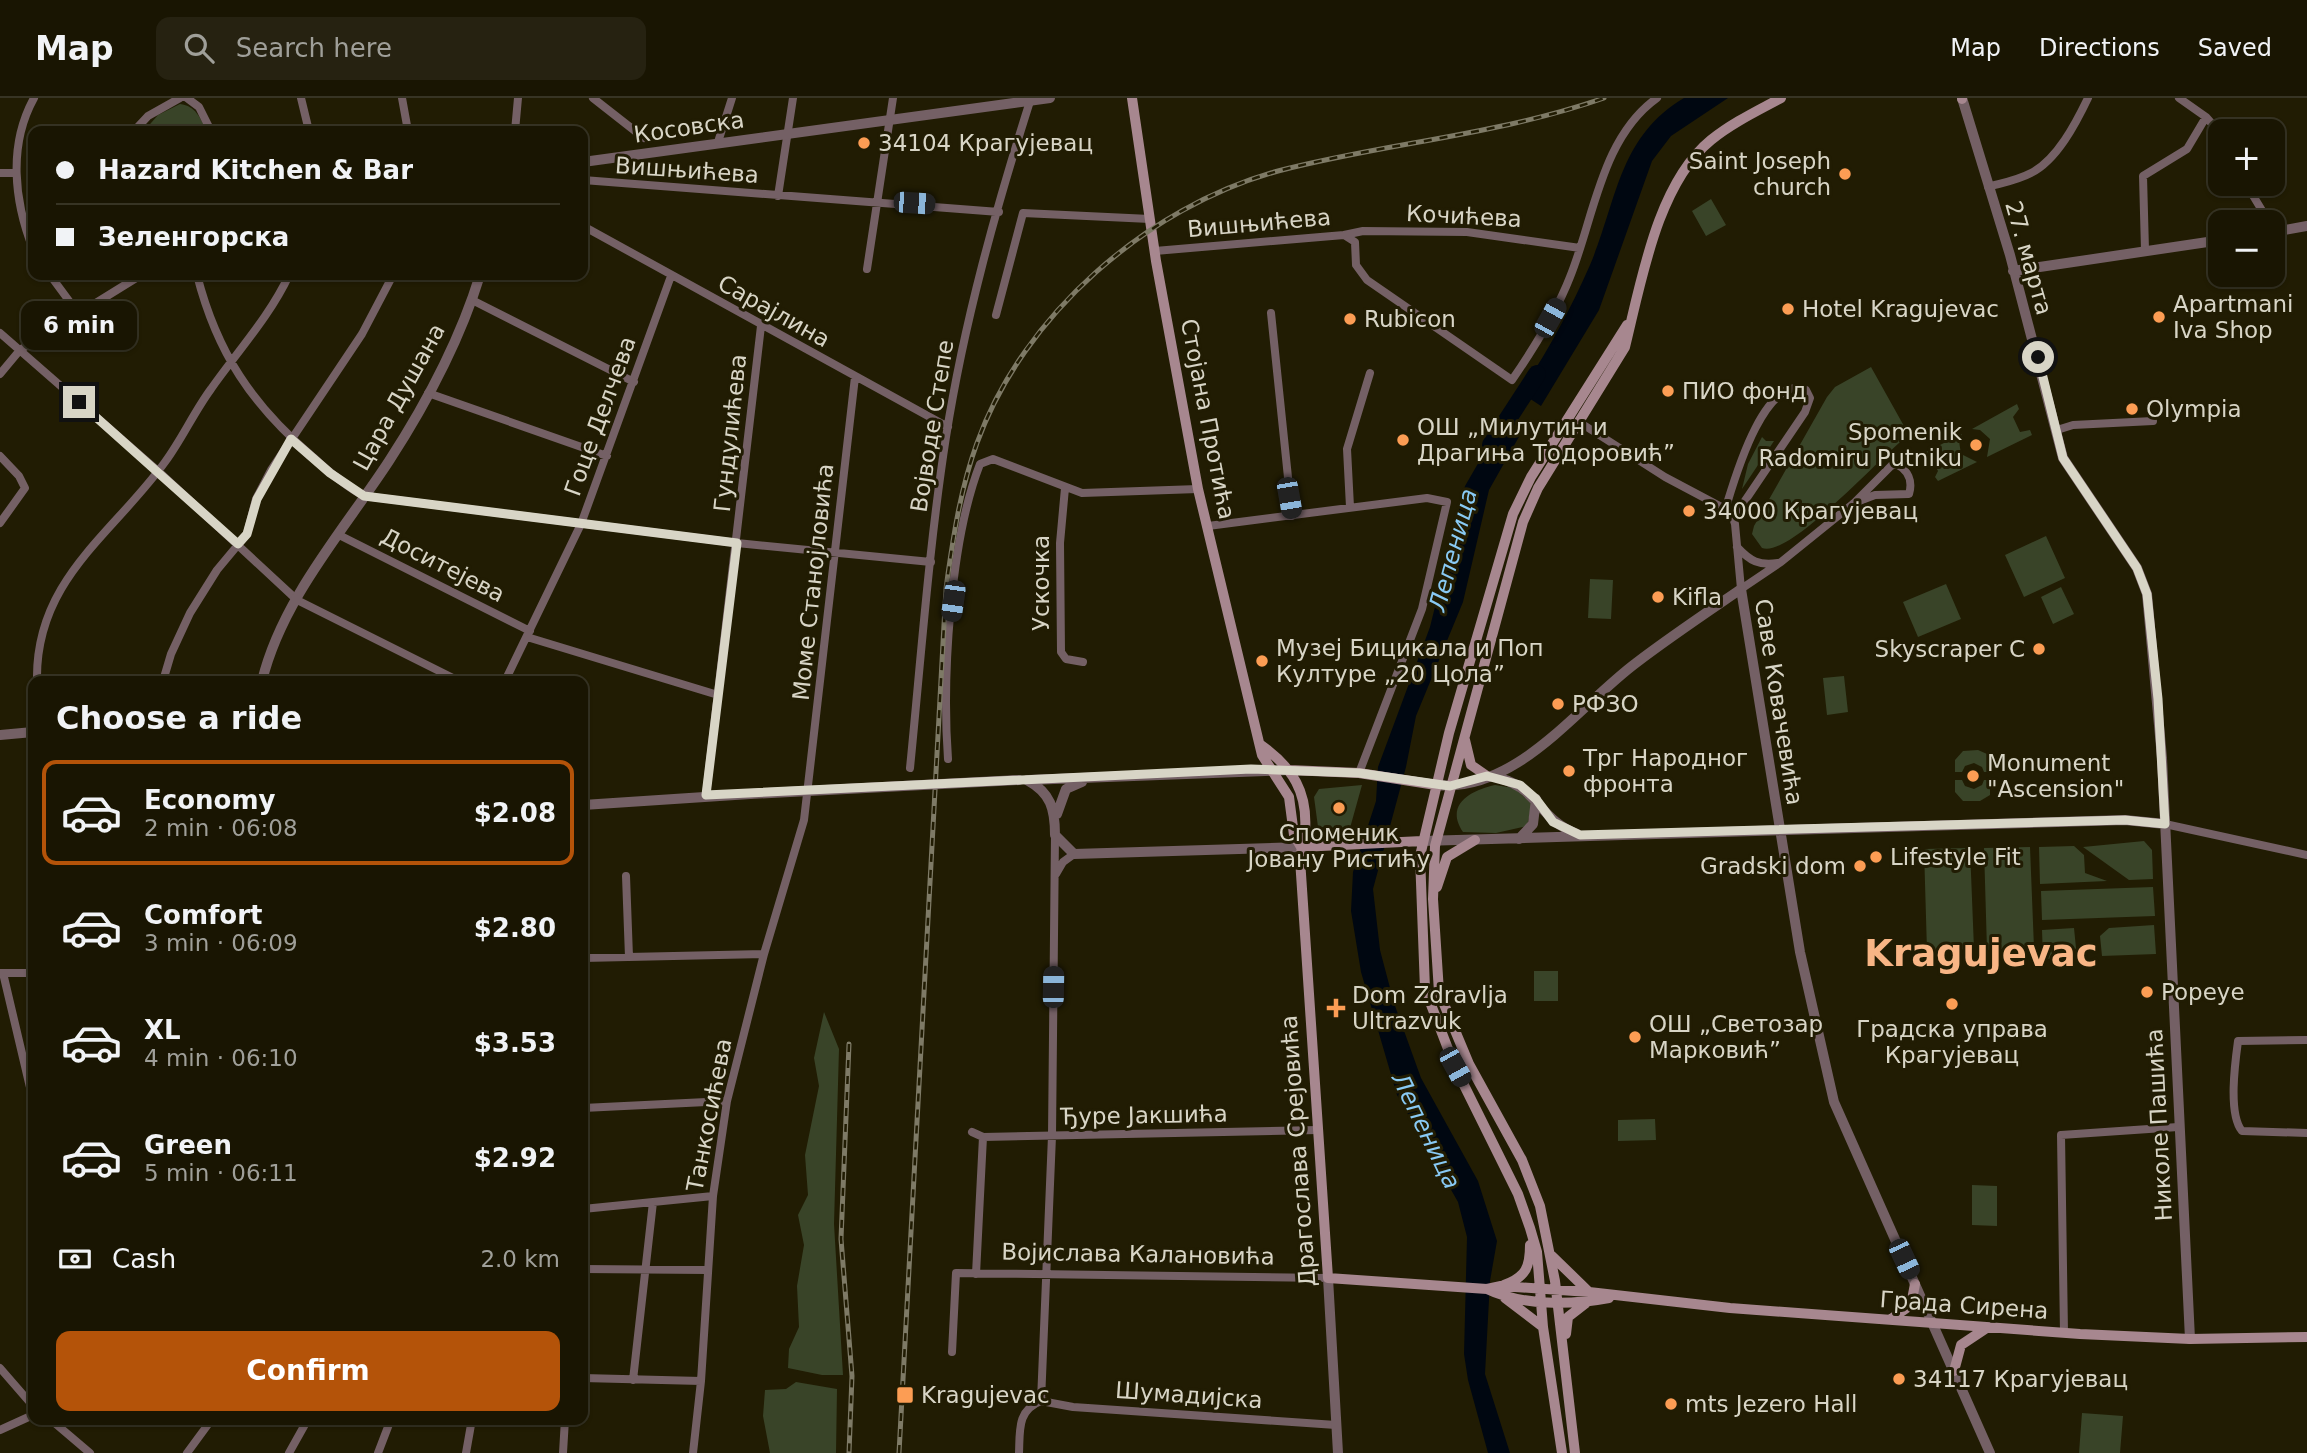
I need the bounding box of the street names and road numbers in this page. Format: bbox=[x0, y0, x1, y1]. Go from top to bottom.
street label: Косовска bbox=[632, 106, 746, 148]
street label: Вишњићева bbox=[614, 152, 760, 188]
street label: 27. марта bbox=[2000, 198, 2058, 318]
street label: Кочићева bbox=[1406, 200, 1522, 232]
street label: Вишњићева bbox=[1186, 204, 1332, 242]
street label: Сарајлина bbox=[713, 270, 835, 352]
street label: Стојана Протића bbox=[1176, 316, 1240, 522]
street label: Цара Душана bbox=[348, 319, 450, 475]
street label: Гоце Делчева bbox=[559, 333, 641, 499]
street label: Војводе Степе bbox=[906, 338, 958, 514]
street label: Гундулићева bbox=[709, 353, 751, 513]
street label: Моме Станојловића bbox=[788, 462, 838, 702]
street label: Доситејева bbox=[377, 523, 509, 607]
street label: Ускочка bbox=[1028, 535, 1054, 631]
street label: Саве Ковачевића bbox=[1750, 597, 1808, 807]
street label: Драгослава Срејовића bbox=[1276, 1014, 1320, 1288]
street label: Николе Пашића bbox=[2141, 1028, 2177, 1222]
street label: Танкосићева bbox=[681, 1036, 737, 1195]
street label: Ђуре Јакшића bbox=[1059, 1101, 1228, 1129]
street label: Војислава Калановића bbox=[1001, 1239, 1275, 1269]
street label: Града Сирена bbox=[1879, 1286, 2049, 1324]
street label: Шумадијска bbox=[1115, 1377, 1263, 1413]

